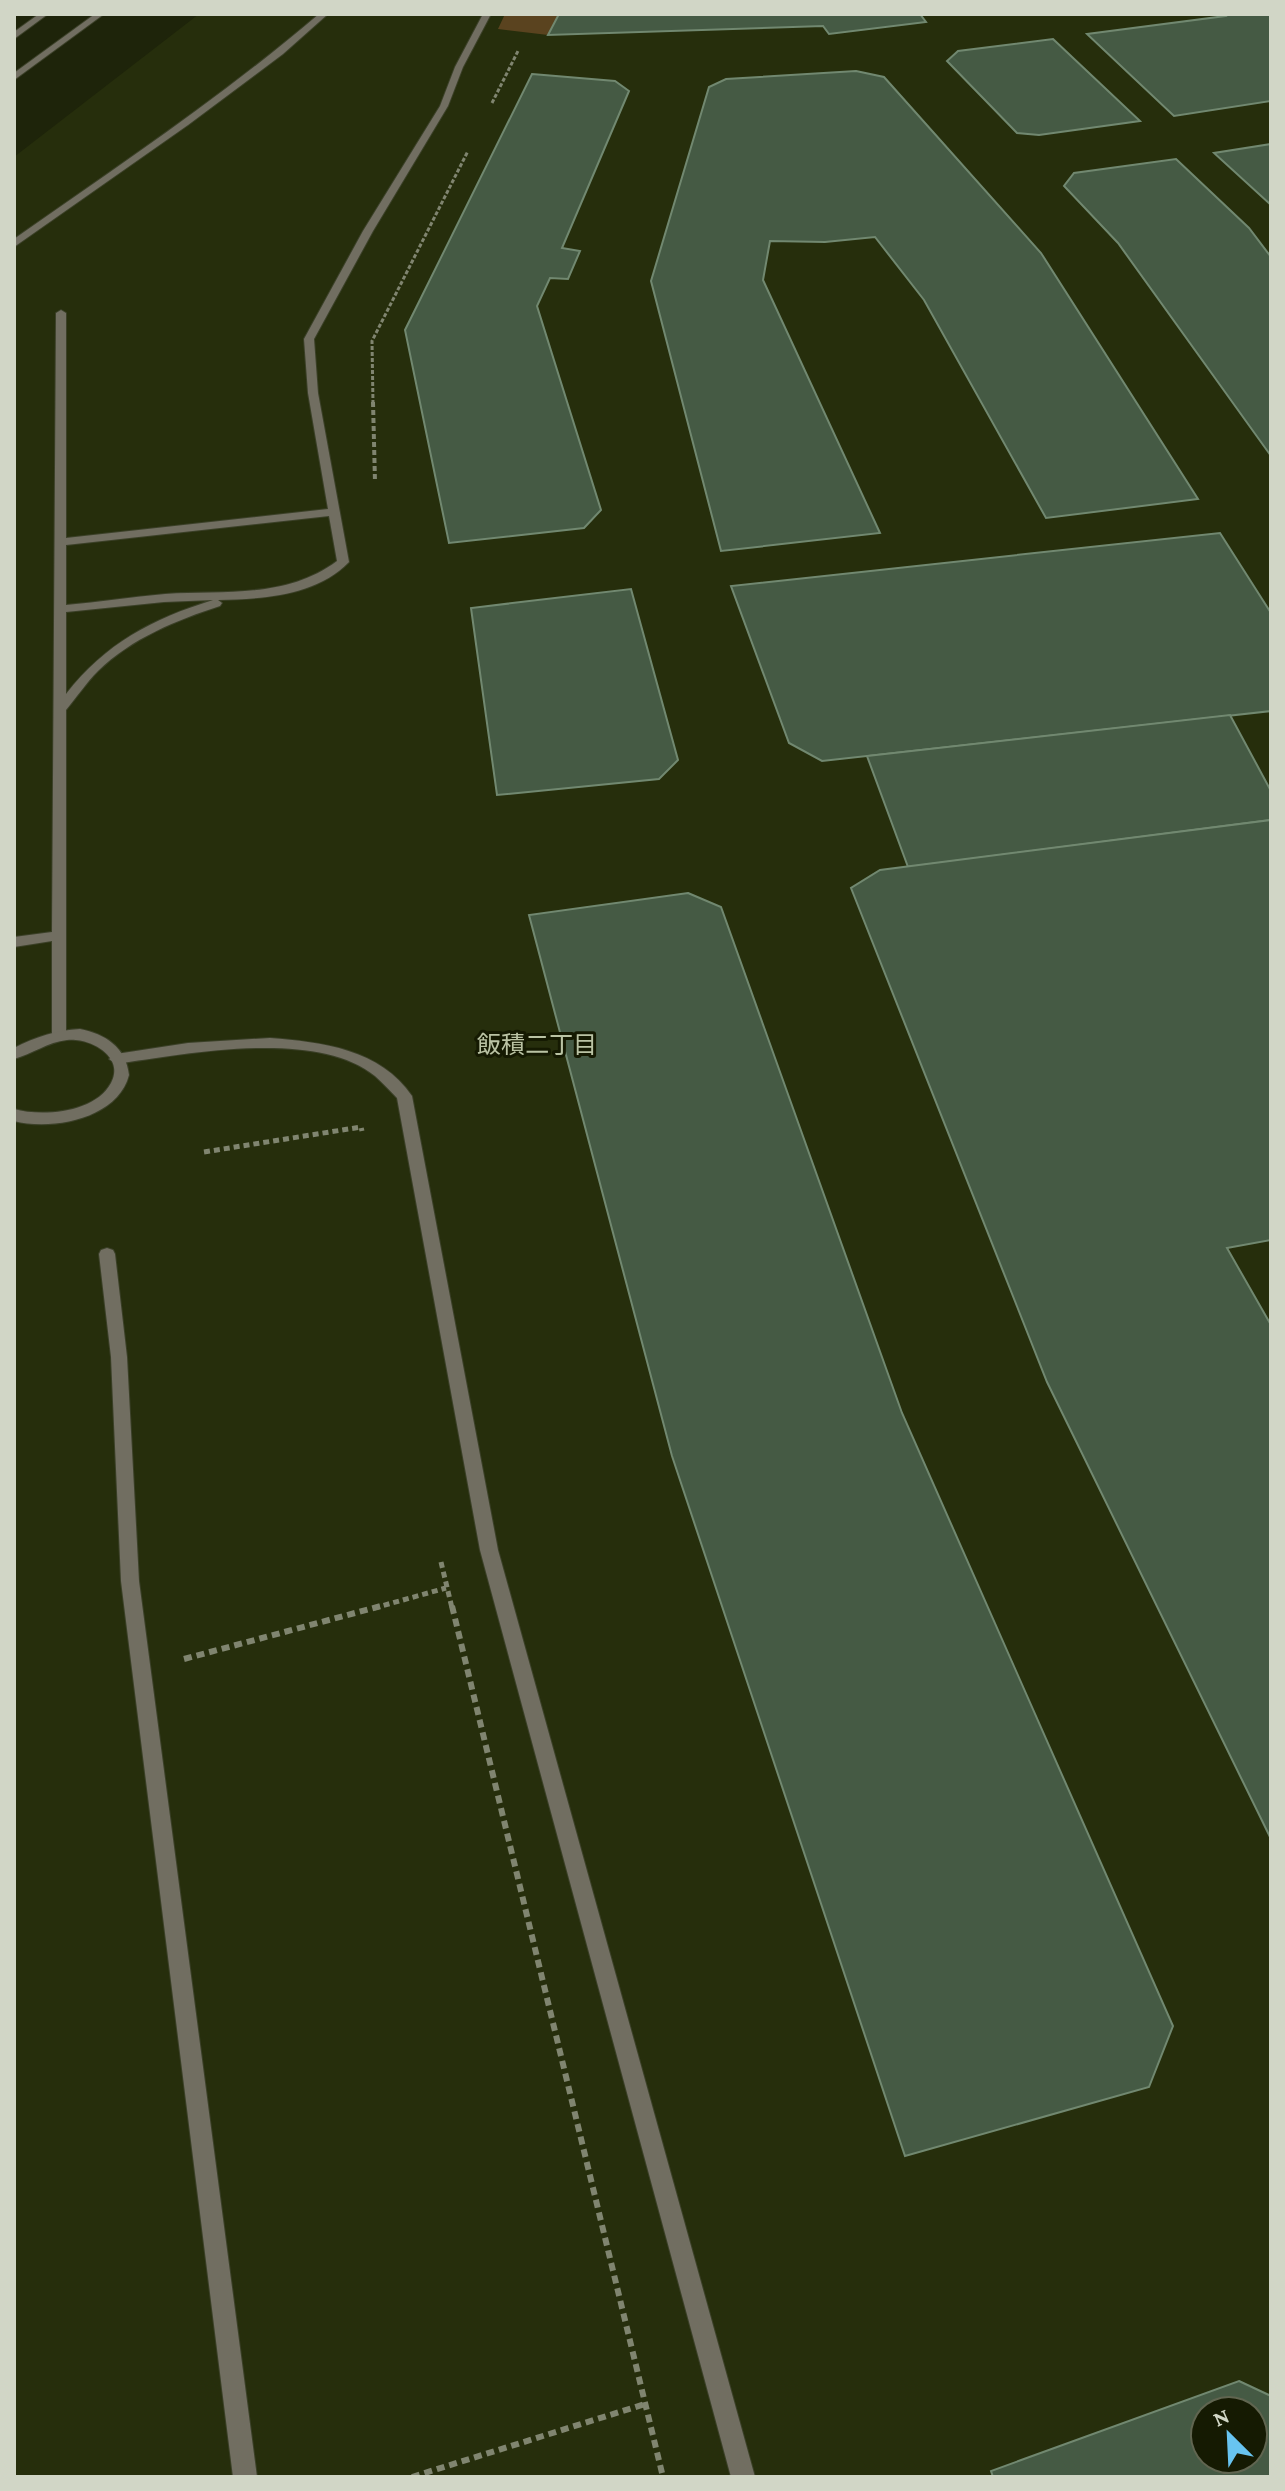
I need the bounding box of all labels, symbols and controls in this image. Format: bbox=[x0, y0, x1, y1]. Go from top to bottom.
district label: 飯積二丁目 bbox=[477, 1031, 597, 1058]
north arrow bbox=[1189, 2395, 1269, 2475]
text: N bbox=[1209, 2403, 1233, 2432]

